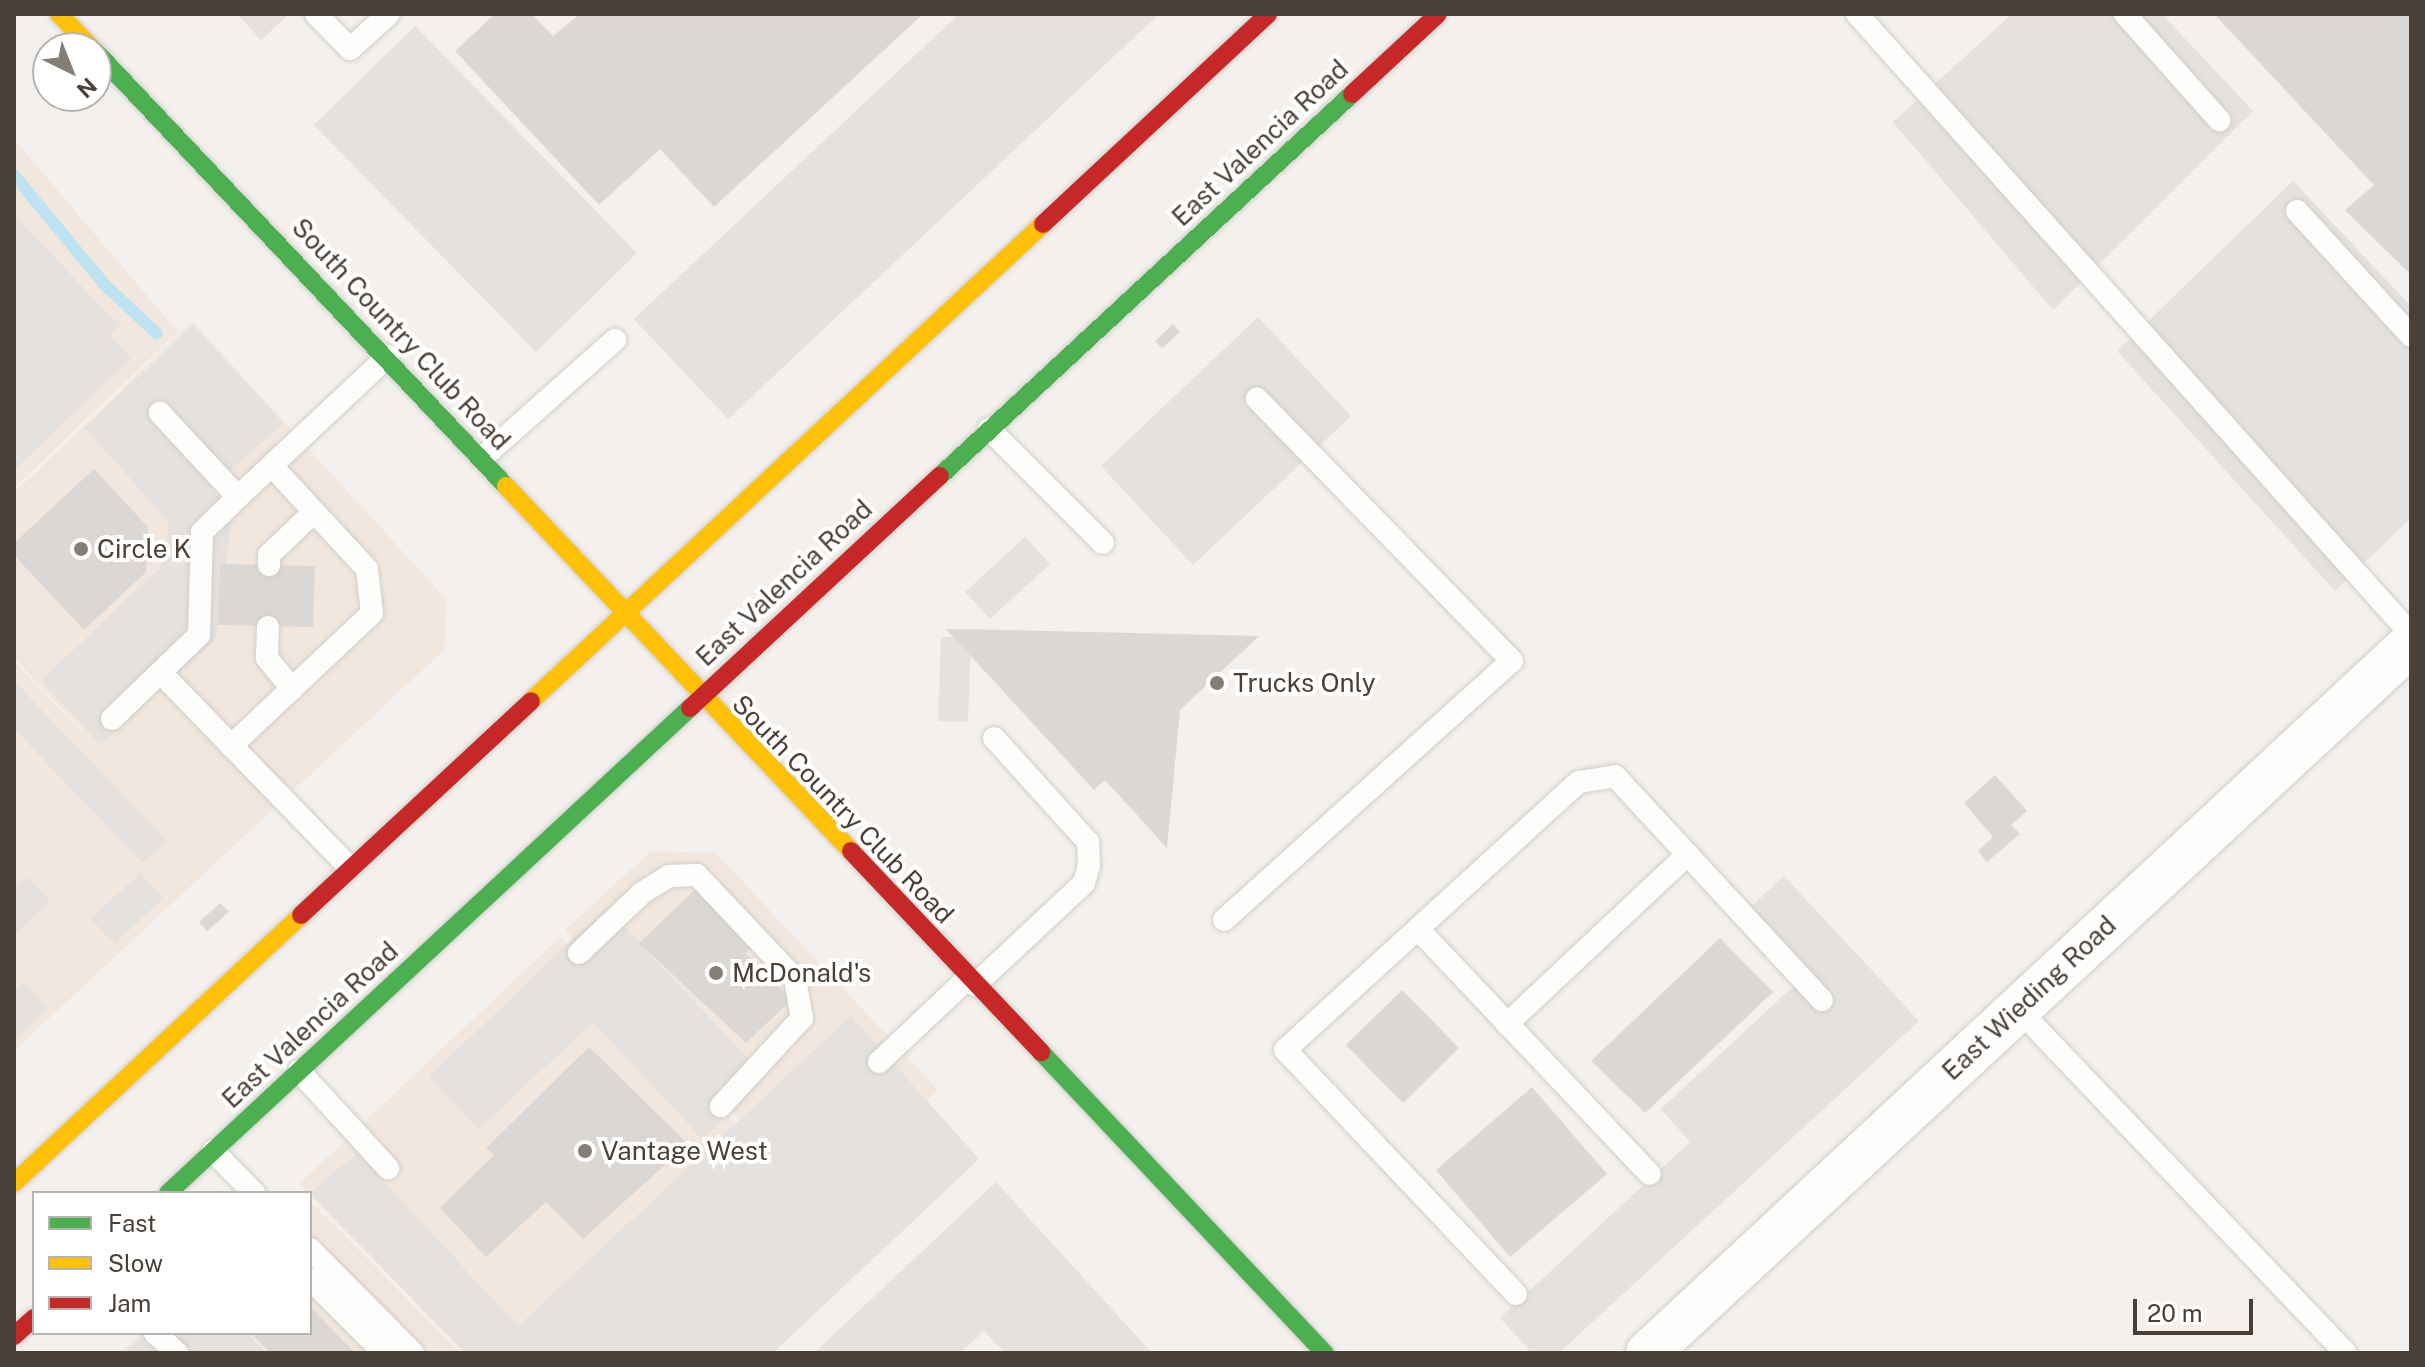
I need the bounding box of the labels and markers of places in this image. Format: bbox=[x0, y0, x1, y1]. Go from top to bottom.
place label: Circle K bbox=[97, 533, 191, 565]
marker: Circle K bbox=[72, 540, 90, 558]
place label: Trucks Only bbox=[1233, 667, 1376, 699]
marker: Trucks Only bbox=[1208, 674, 1226, 692]
place label: McDonald's bbox=[732, 957, 871, 989]
marker: McDonald's bbox=[707, 964, 725, 982]
place label: Vantage West bbox=[601, 1135, 769, 1167]
marker: Vantage West bbox=[576, 1142, 594, 1160]

